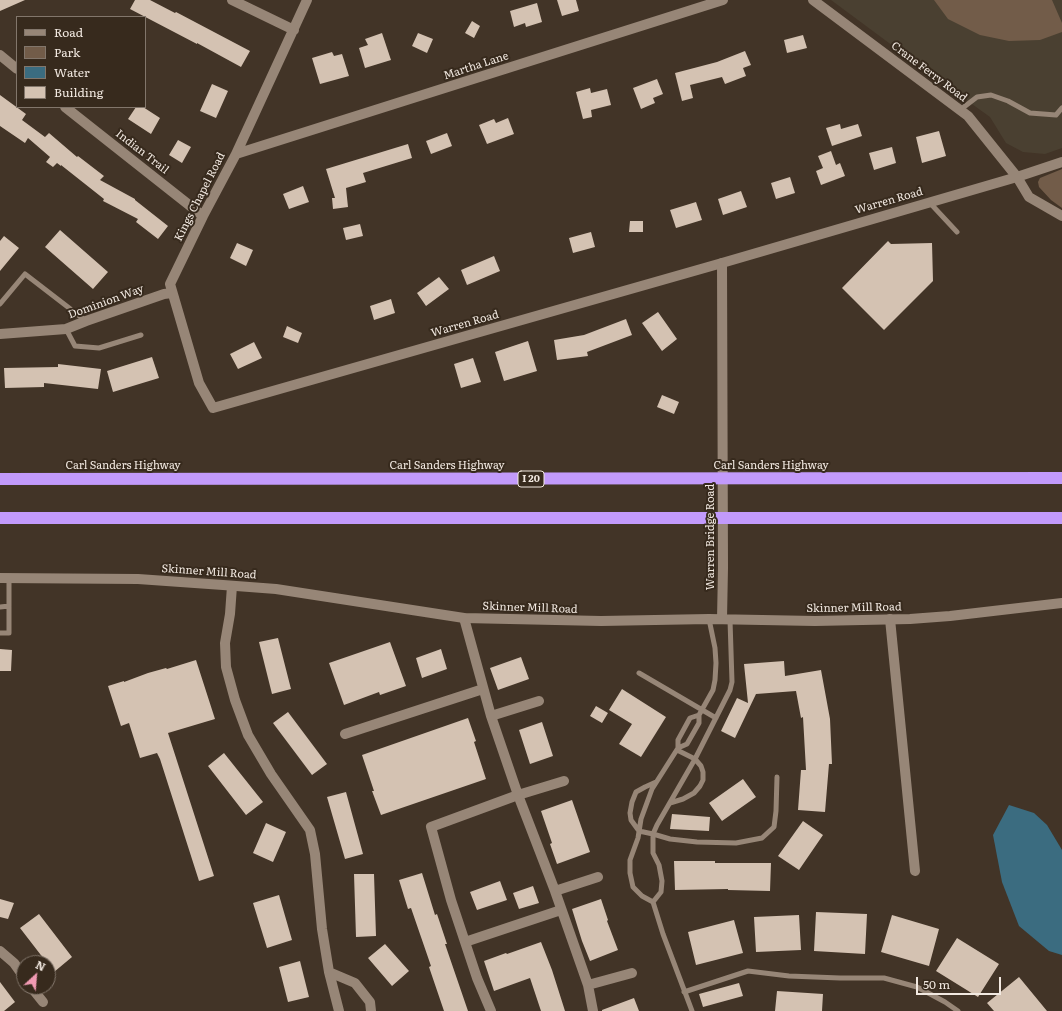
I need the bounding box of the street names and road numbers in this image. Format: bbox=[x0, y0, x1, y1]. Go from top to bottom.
street label: Crane Ferry Road bbox=[889, 39, 969, 105]
street label: Martha Lane bbox=[442, 49, 510, 83]
street label: Indian Trail bbox=[113, 127, 171, 177]
street label: Kings Chapel Road bbox=[172, 150, 228, 244]
street label: Warren Road bbox=[854, 185, 924, 217]
street label: Dominion Way bbox=[66, 282, 146, 322]
street label: Warren Road bbox=[430, 308, 500, 340]
street label: Carl Sanders Highway bbox=[65, 459, 181, 473]
street label: Carl Sanders Highway bbox=[389, 459, 505, 473]
street label: Carl Sanders Highway bbox=[713, 459, 829, 473]
road number: I 20 bbox=[518, 471, 544, 487]
street label: Warren Bridge Road bbox=[704, 484, 718, 590]
street label: Skinner Mill Road bbox=[161, 562, 257, 582]
street label: Skinner Mill Road bbox=[482, 600, 578, 616]
street label: Skinner Mill Road bbox=[806, 601, 902, 615]

